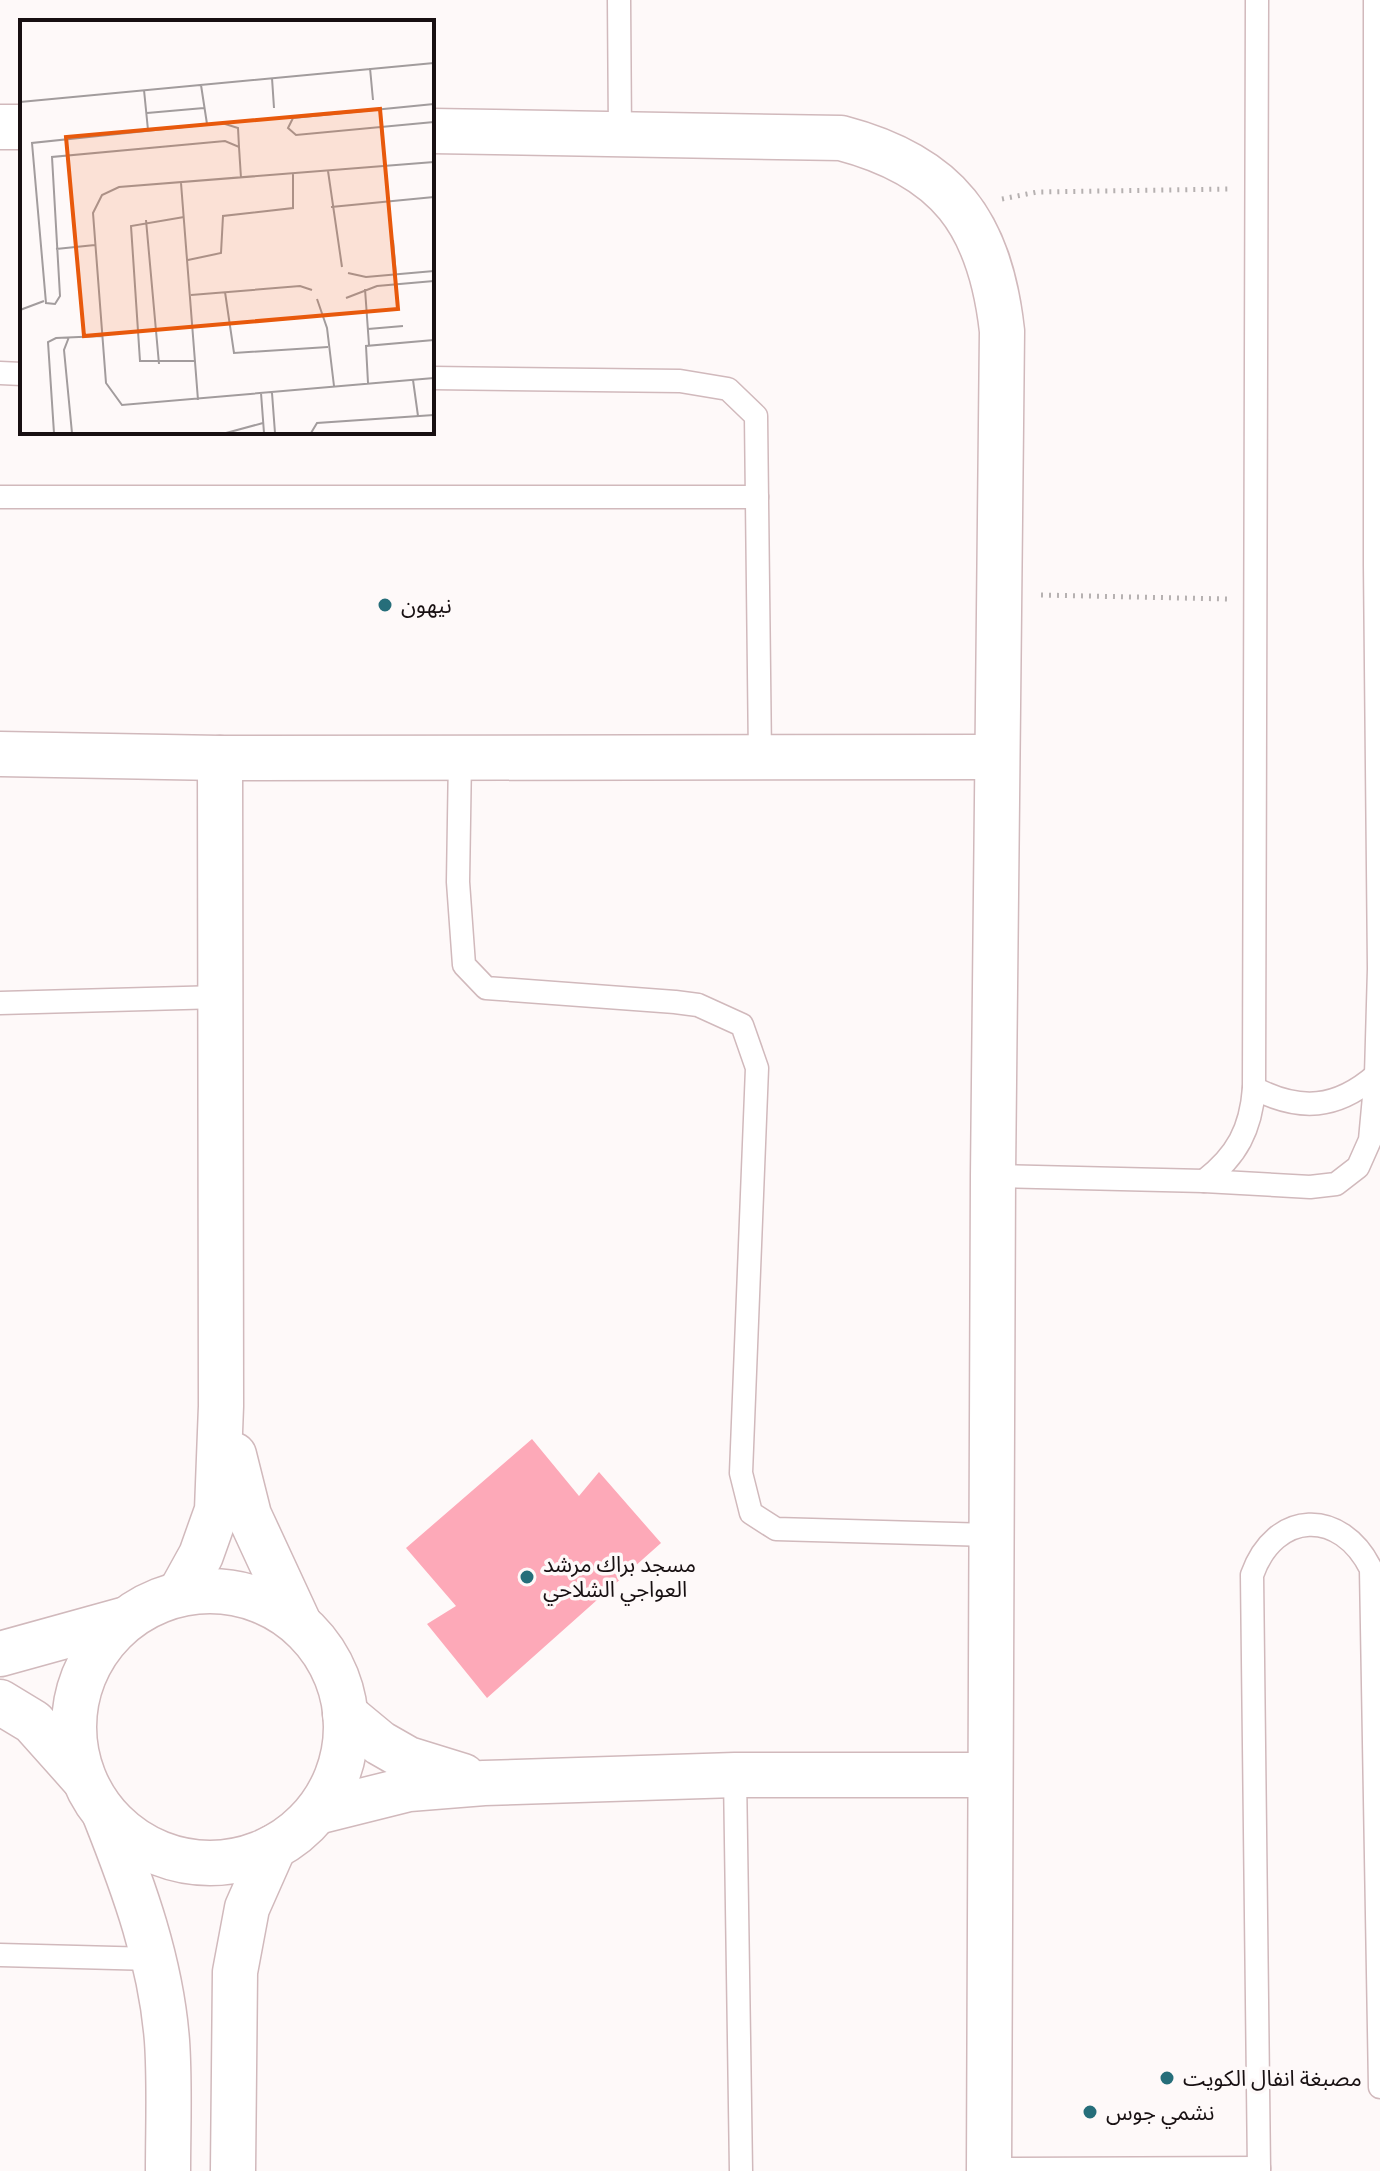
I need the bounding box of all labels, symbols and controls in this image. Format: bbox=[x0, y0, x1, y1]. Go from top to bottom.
inset map bbox=[20, 20, 434, 434]
place label: نيهون bbox=[401, 592, 452, 619]
marker: نيهون bbox=[376, 596, 394, 614]
place label: مسجد براك مرشد العواجي الشلاحي bbox=[543, 1551, 696, 1606]
marker: مسجد براك مرشد العواجي الشلاحي bbox=[518, 1568, 536, 1586]
place label: مصبغة انفال الكويت bbox=[1183, 2065, 1362, 2092]
marker: مصبغة انفال الكويت bbox=[1158, 2069, 1176, 2087]
place label: نشمي جوس bbox=[1106, 2099, 1214, 2129]
marker: نشمي جوس bbox=[1081, 2103, 1099, 2121]

